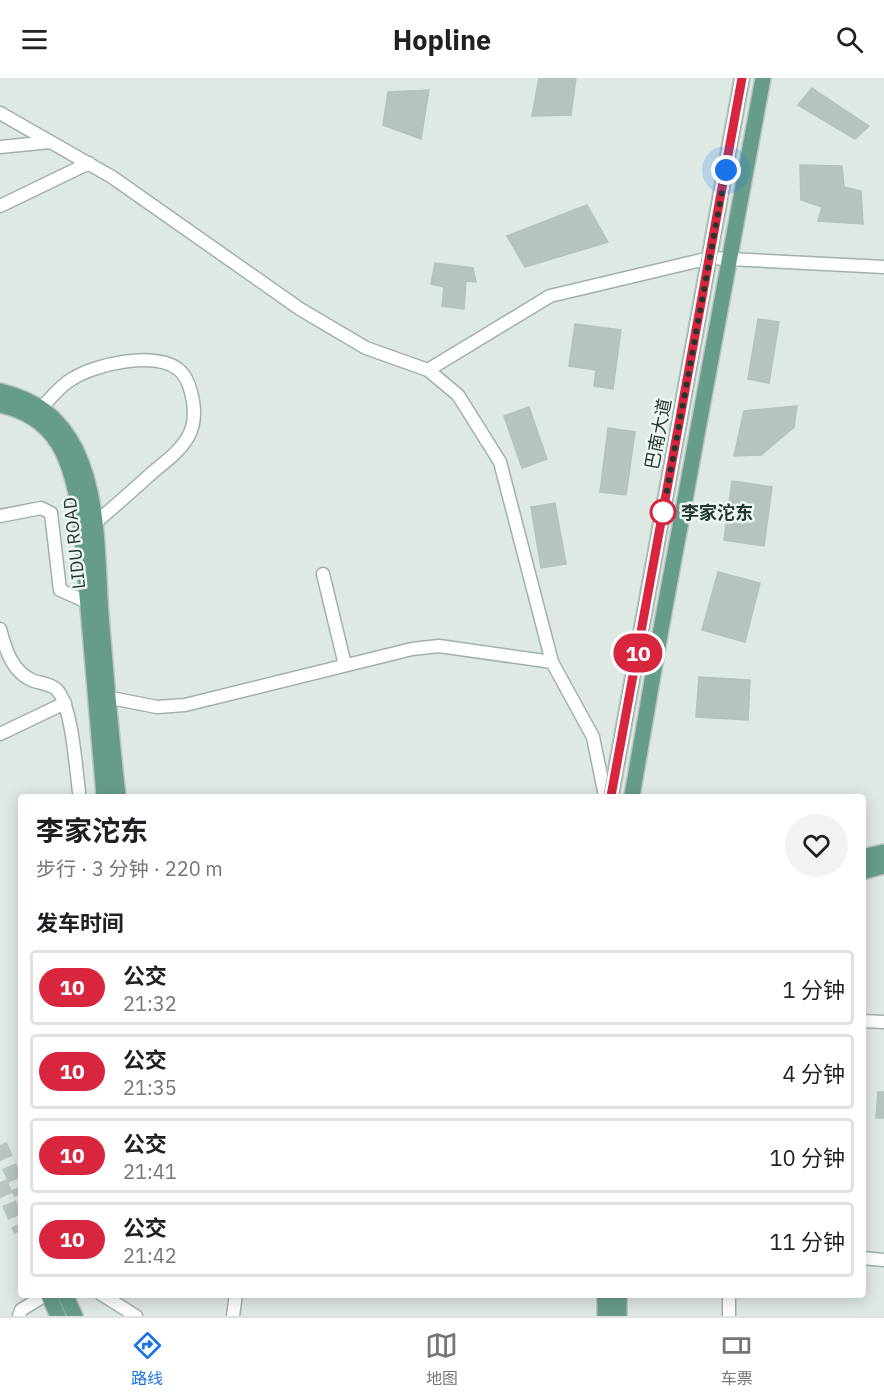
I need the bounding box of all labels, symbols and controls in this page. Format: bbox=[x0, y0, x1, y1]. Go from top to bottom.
text: Hopline bbox=[393, 22, 491, 57]
icon: menu bbox=[18, 23, 51, 56]
icon: search bbox=[833, 23, 866, 56]
your location bbox=[711, 155, 741, 185]
street label: 巴南大道 bbox=[640, 396, 676, 472]
street label: LIDU ROAD bbox=[58, 496, 90, 590]
marker: 李家沱东 bbox=[650, 499, 676, 525]
place label: 李家沱东 bbox=[681, 501, 753, 524]
line badge: 10 bbox=[611, 634, 665, 672]
text: 10 bbox=[625, 639, 651, 667]
text: 李家沱东 bbox=[36, 812, 148, 849]
button: heart bbox=[785, 814, 848, 877]
text: 步行 · 3 分钟 · 220 m bbox=[36, 855, 223, 882]
text: 发车时间 bbox=[36, 908, 124, 937]
text: 公交 bbox=[123, 961, 167, 990]
text: 10 bbox=[59, 973, 85, 1001]
text: 1 分钟 bbox=[783, 975, 845, 1004]
text: 21:32 bbox=[123, 990, 177, 1017]
text: 公交 bbox=[123, 1045, 167, 1074]
text: 10 bbox=[59, 1057, 85, 1085]
text: 4 分钟 bbox=[783, 1059, 845, 1088]
text: 21:35 bbox=[123, 1074, 177, 1101]
text: 公交 bbox=[123, 1129, 167, 1158]
text: 10 bbox=[59, 1141, 85, 1169]
text: 10 分钟 bbox=[769, 1143, 845, 1172]
text: 21:41 bbox=[123, 1158, 177, 1185]
text: 公交 bbox=[123, 1213, 167, 1242]
text: 10 bbox=[59, 1225, 85, 1253]
text: 11 分钟 bbox=[769, 1227, 845, 1256]
text: 21:42 bbox=[123, 1242, 177, 1269]
tab: 路线 bbox=[131, 1329, 164, 1389]
tab: 地图 bbox=[425, 1329, 458, 1389]
tab: 车票 bbox=[720, 1329, 753, 1389]

